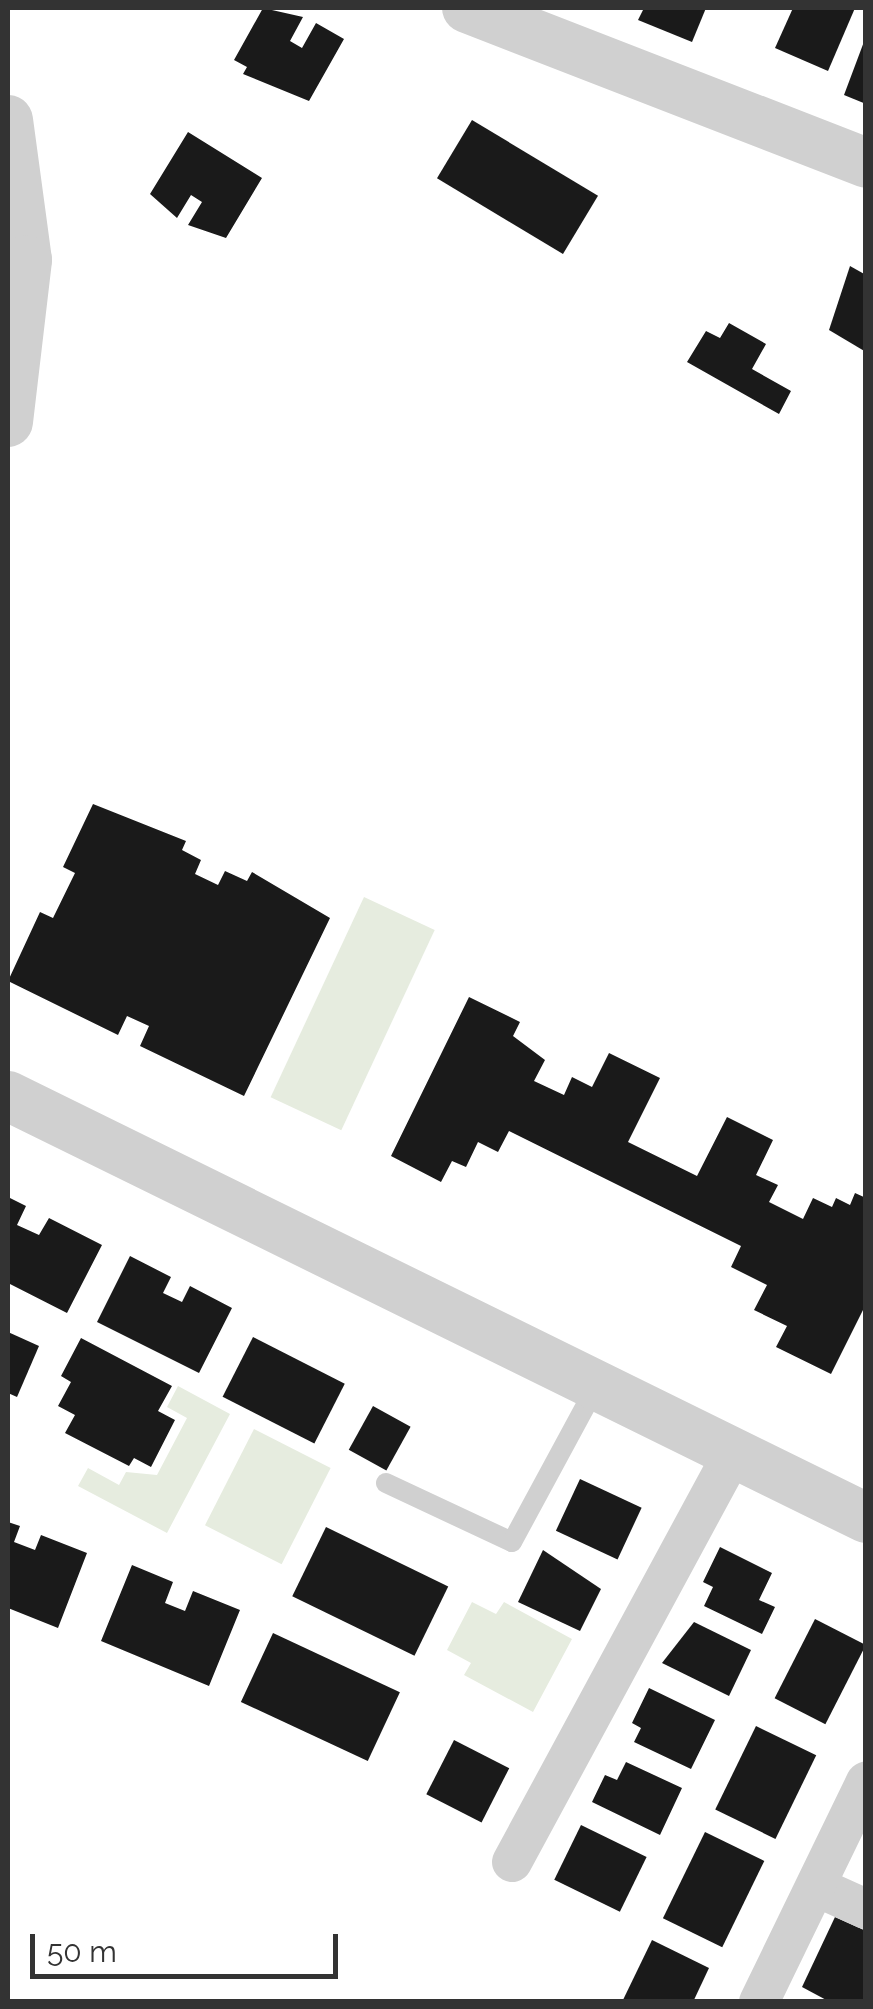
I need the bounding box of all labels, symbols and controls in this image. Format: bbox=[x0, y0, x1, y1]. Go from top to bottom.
scale bar bbox=[35, 1914, 342, 1976]
text: 50 m bbox=[47, 1934, 117, 1969]

